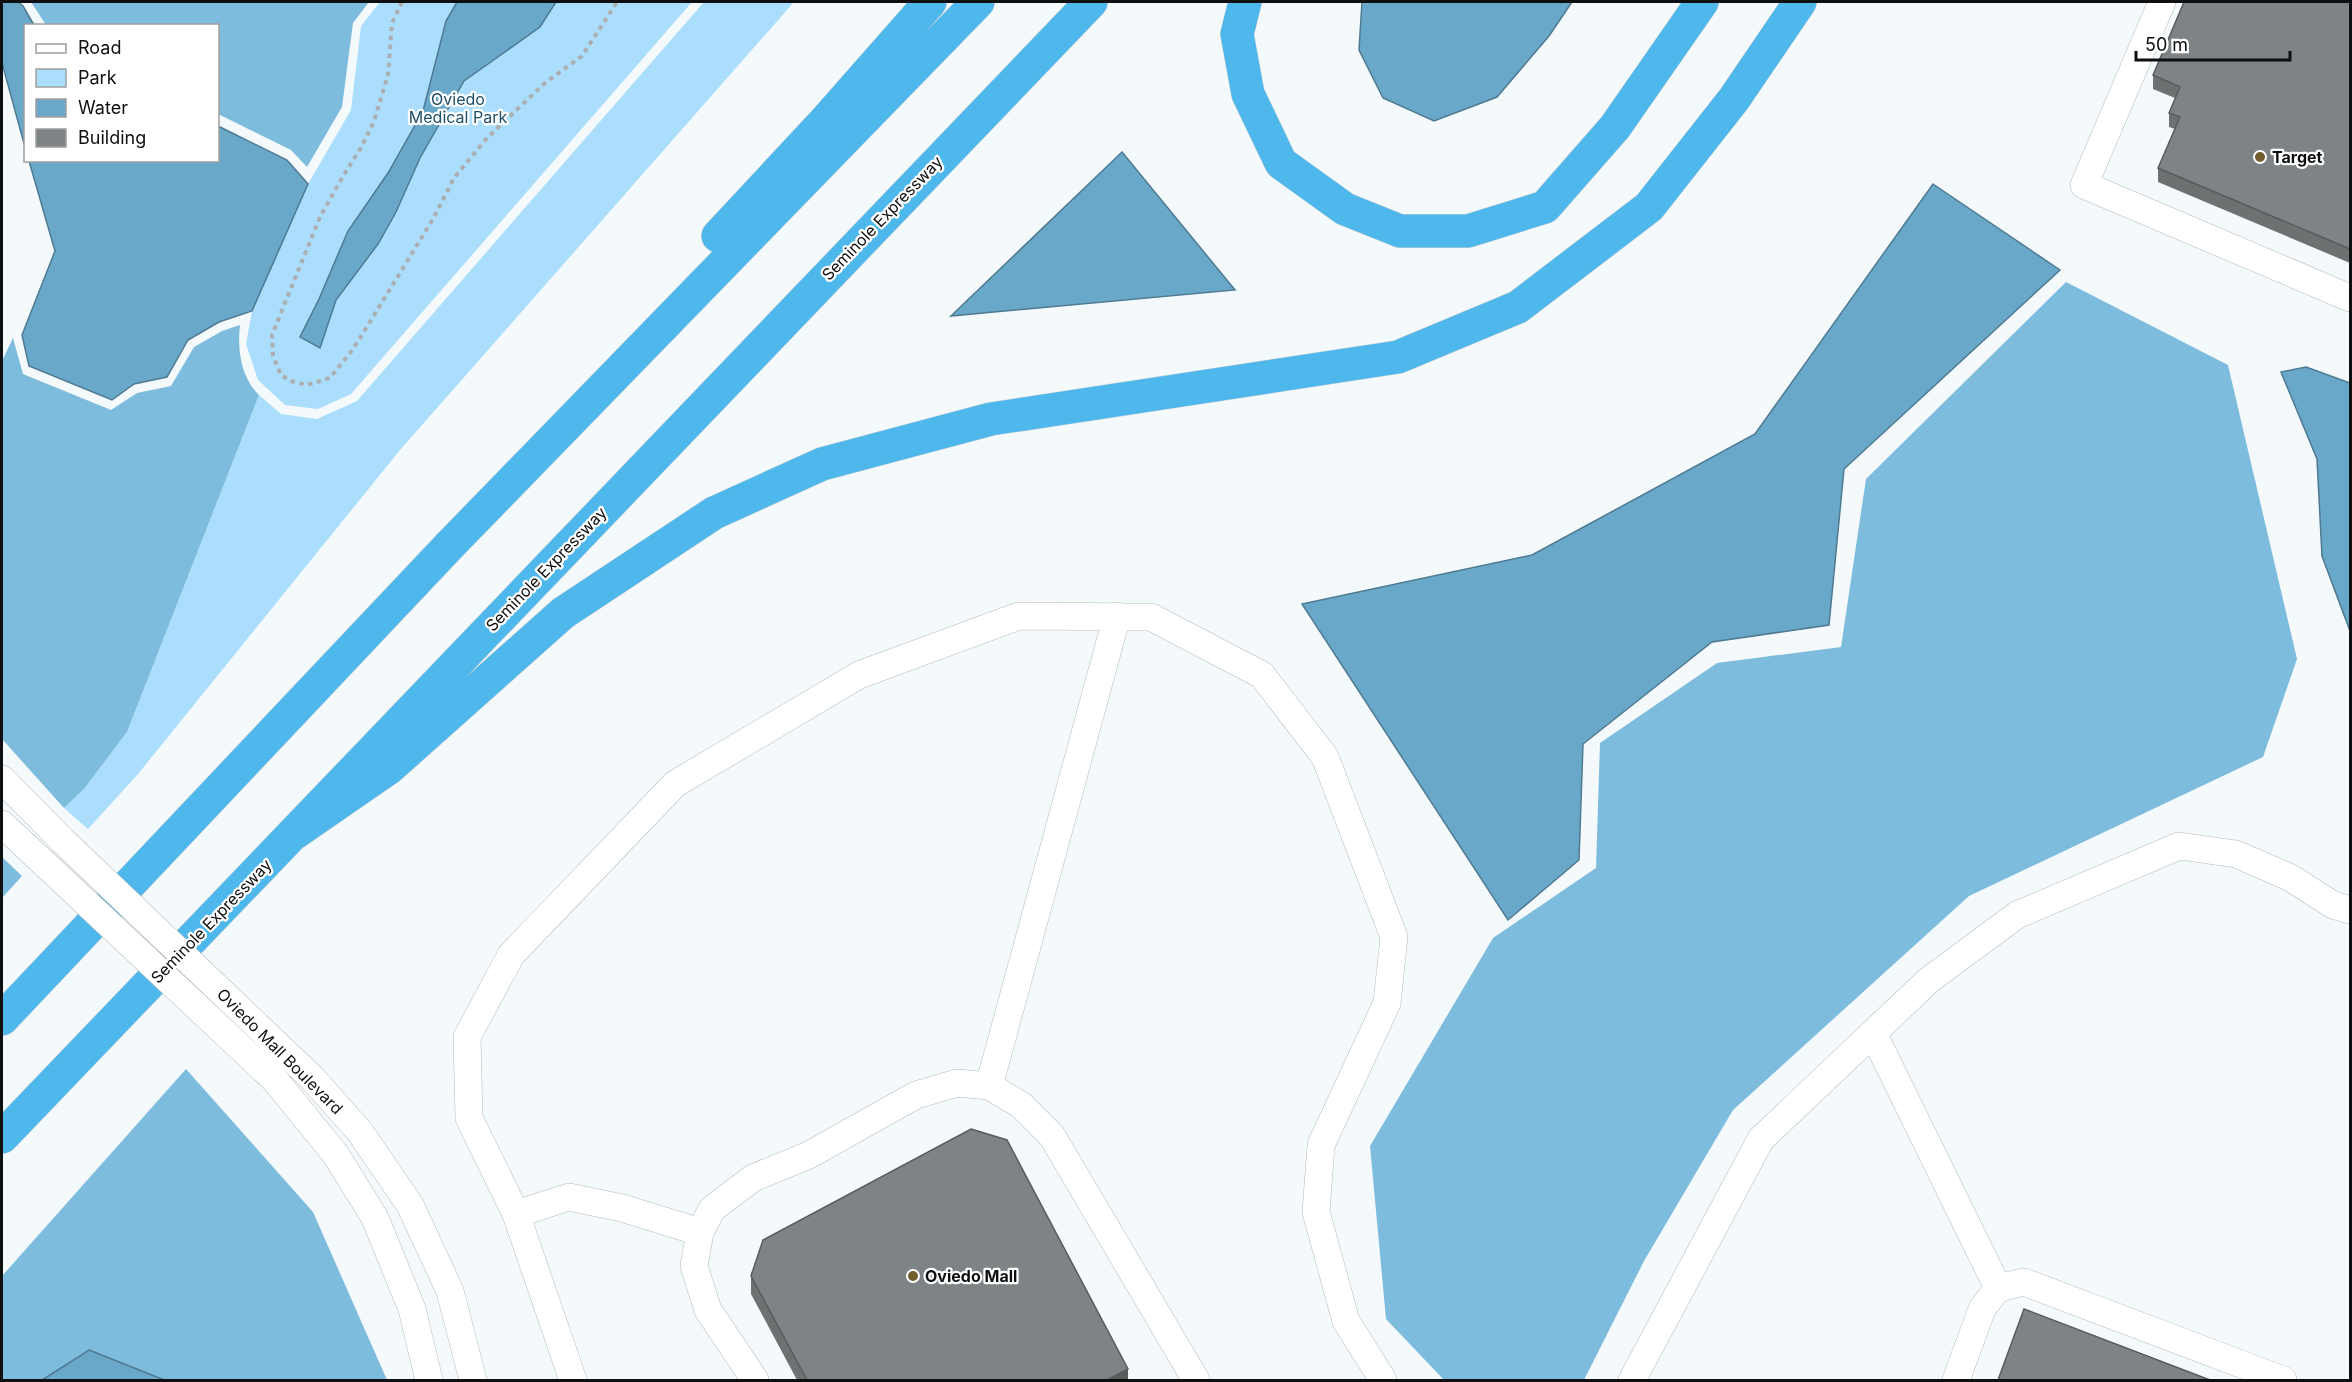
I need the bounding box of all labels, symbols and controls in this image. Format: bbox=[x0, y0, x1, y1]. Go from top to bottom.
legend bbox=[24, 24, 219, 162]
scale bar bbox=[2136, 24, 2290, 62]
text: 50 m bbox=[2145, 34, 2188, 55]
text: Road bbox=[78, 37, 121, 58]
text: Park bbox=[78, 67, 117, 88]
park label: Oviedo Medical Park bbox=[409, 89, 507, 127]
text: Water bbox=[78, 97, 128, 118]
text: Building bbox=[78, 127, 146, 148]
place label: Target bbox=[2272, 147, 2323, 167]
marker: Target bbox=[2253, 150, 2267, 164]
street label: Seminole Expressway bbox=[817, 152, 947, 284]
street label: Seminole Expressway bbox=[481, 503, 611, 635]
street label: Seminole Expressway bbox=[146, 855, 276, 987]
street label: Oviedo Mall Boulevard bbox=[213, 984, 347, 1118]
place label: Oviedo Mall bbox=[925, 1266, 1017, 1286]
marker: Oviedo Mall bbox=[906, 1269, 920, 1283]

